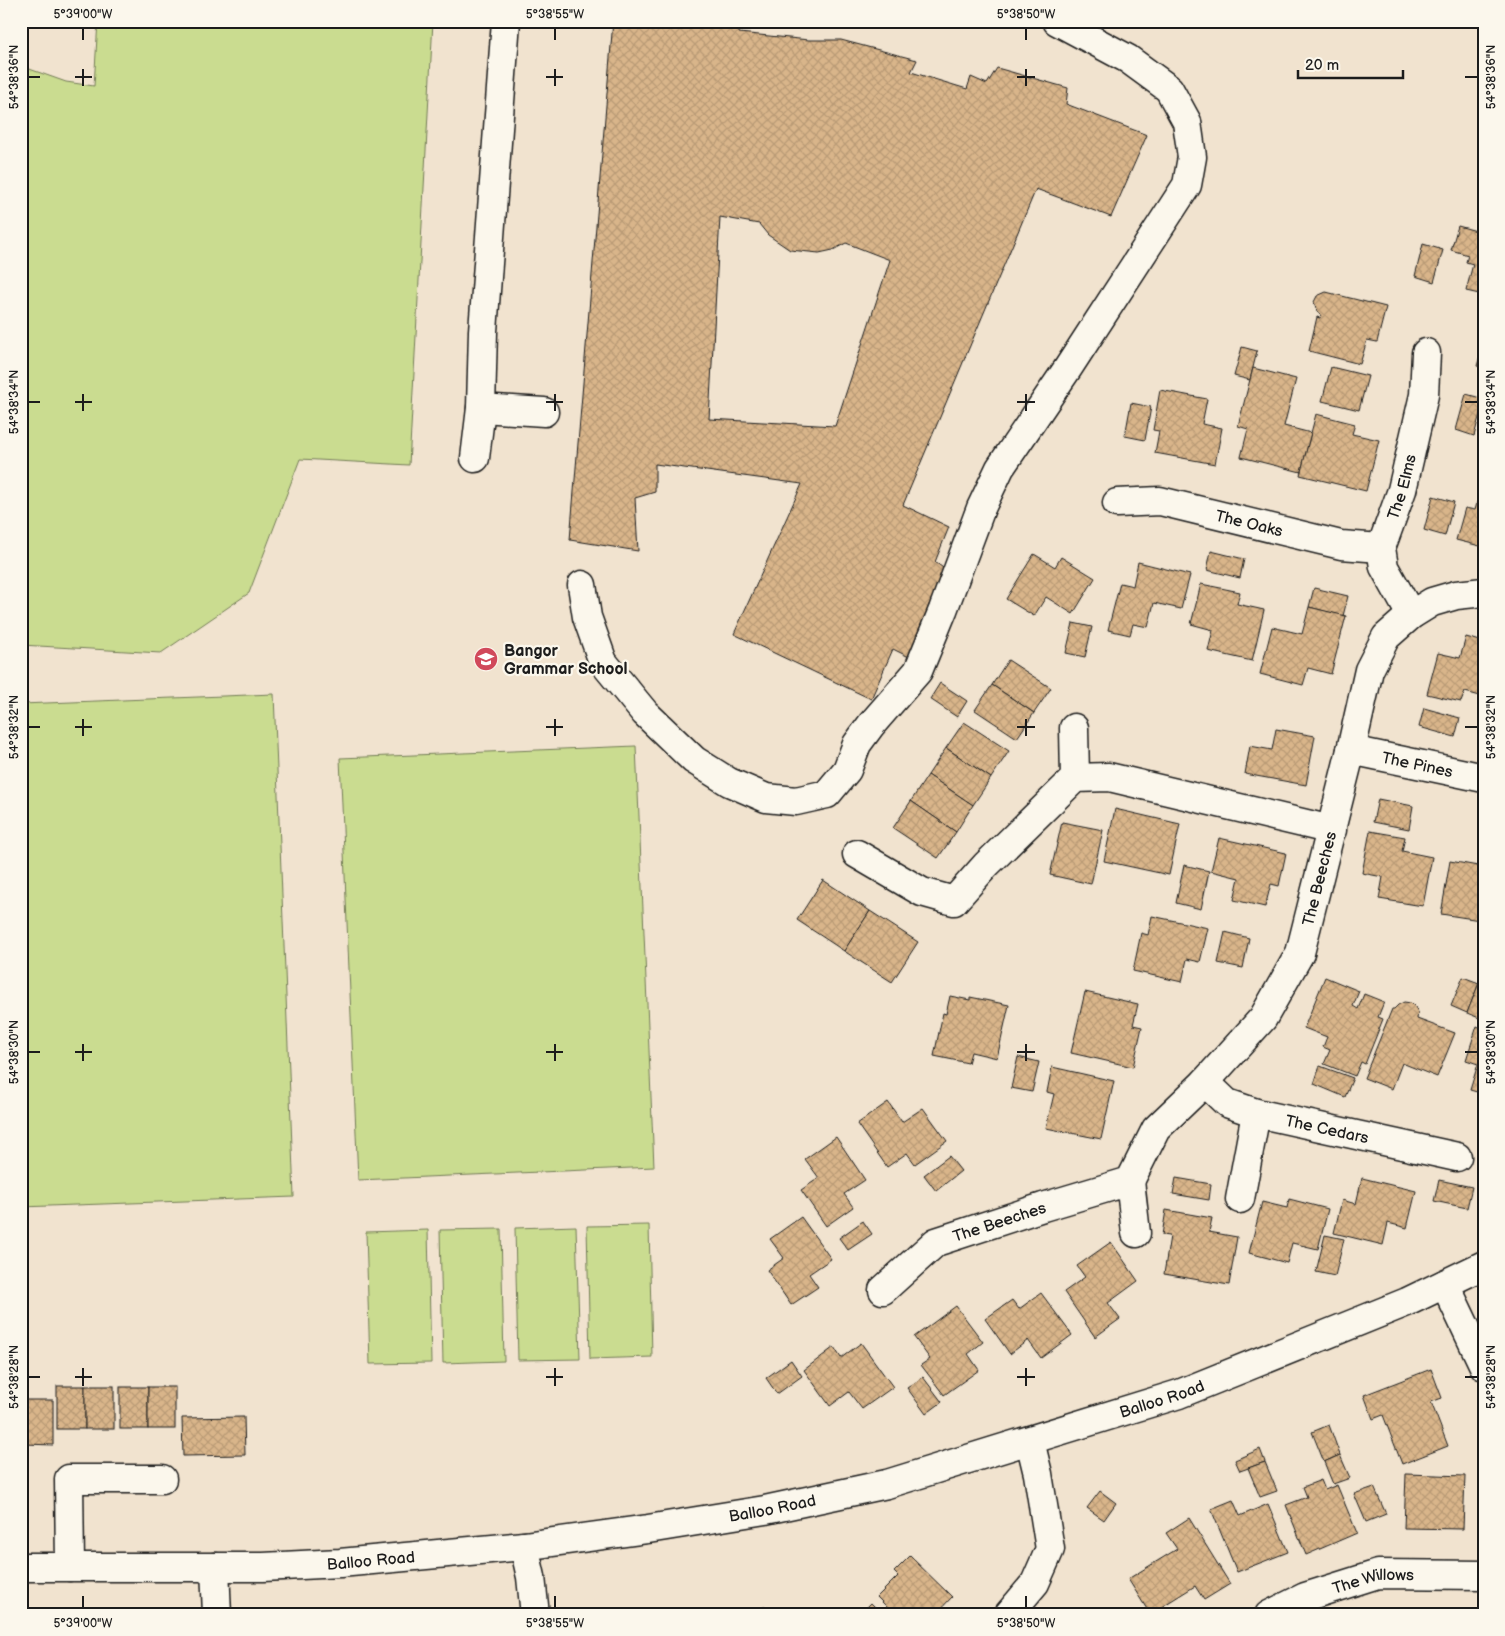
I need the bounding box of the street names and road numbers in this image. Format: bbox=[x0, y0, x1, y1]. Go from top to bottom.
street label: The Elms bbox=[1384, 452, 1421, 522]
street label: The Oaks bbox=[1213, 507, 1285, 542]
street label: The Pines bbox=[1380, 749, 1455, 782]
street label: The Beeches bbox=[1299, 830, 1341, 928]
street label: The Cedars bbox=[1283, 1112, 1370, 1148]
street label: The Beeches bbox=[951, 1199, 1049, 1247]
street label: Balloo Road bbox=[1117, 1377, 1207, 1423]
street label: Balloo Road bbox=[727, 1491, 818, 1527]
street label: Balloo Road bbox=[326, 1548, 416, 1575]
street label: The Willows bbox=[1330, 1566, 1414, 1599]

